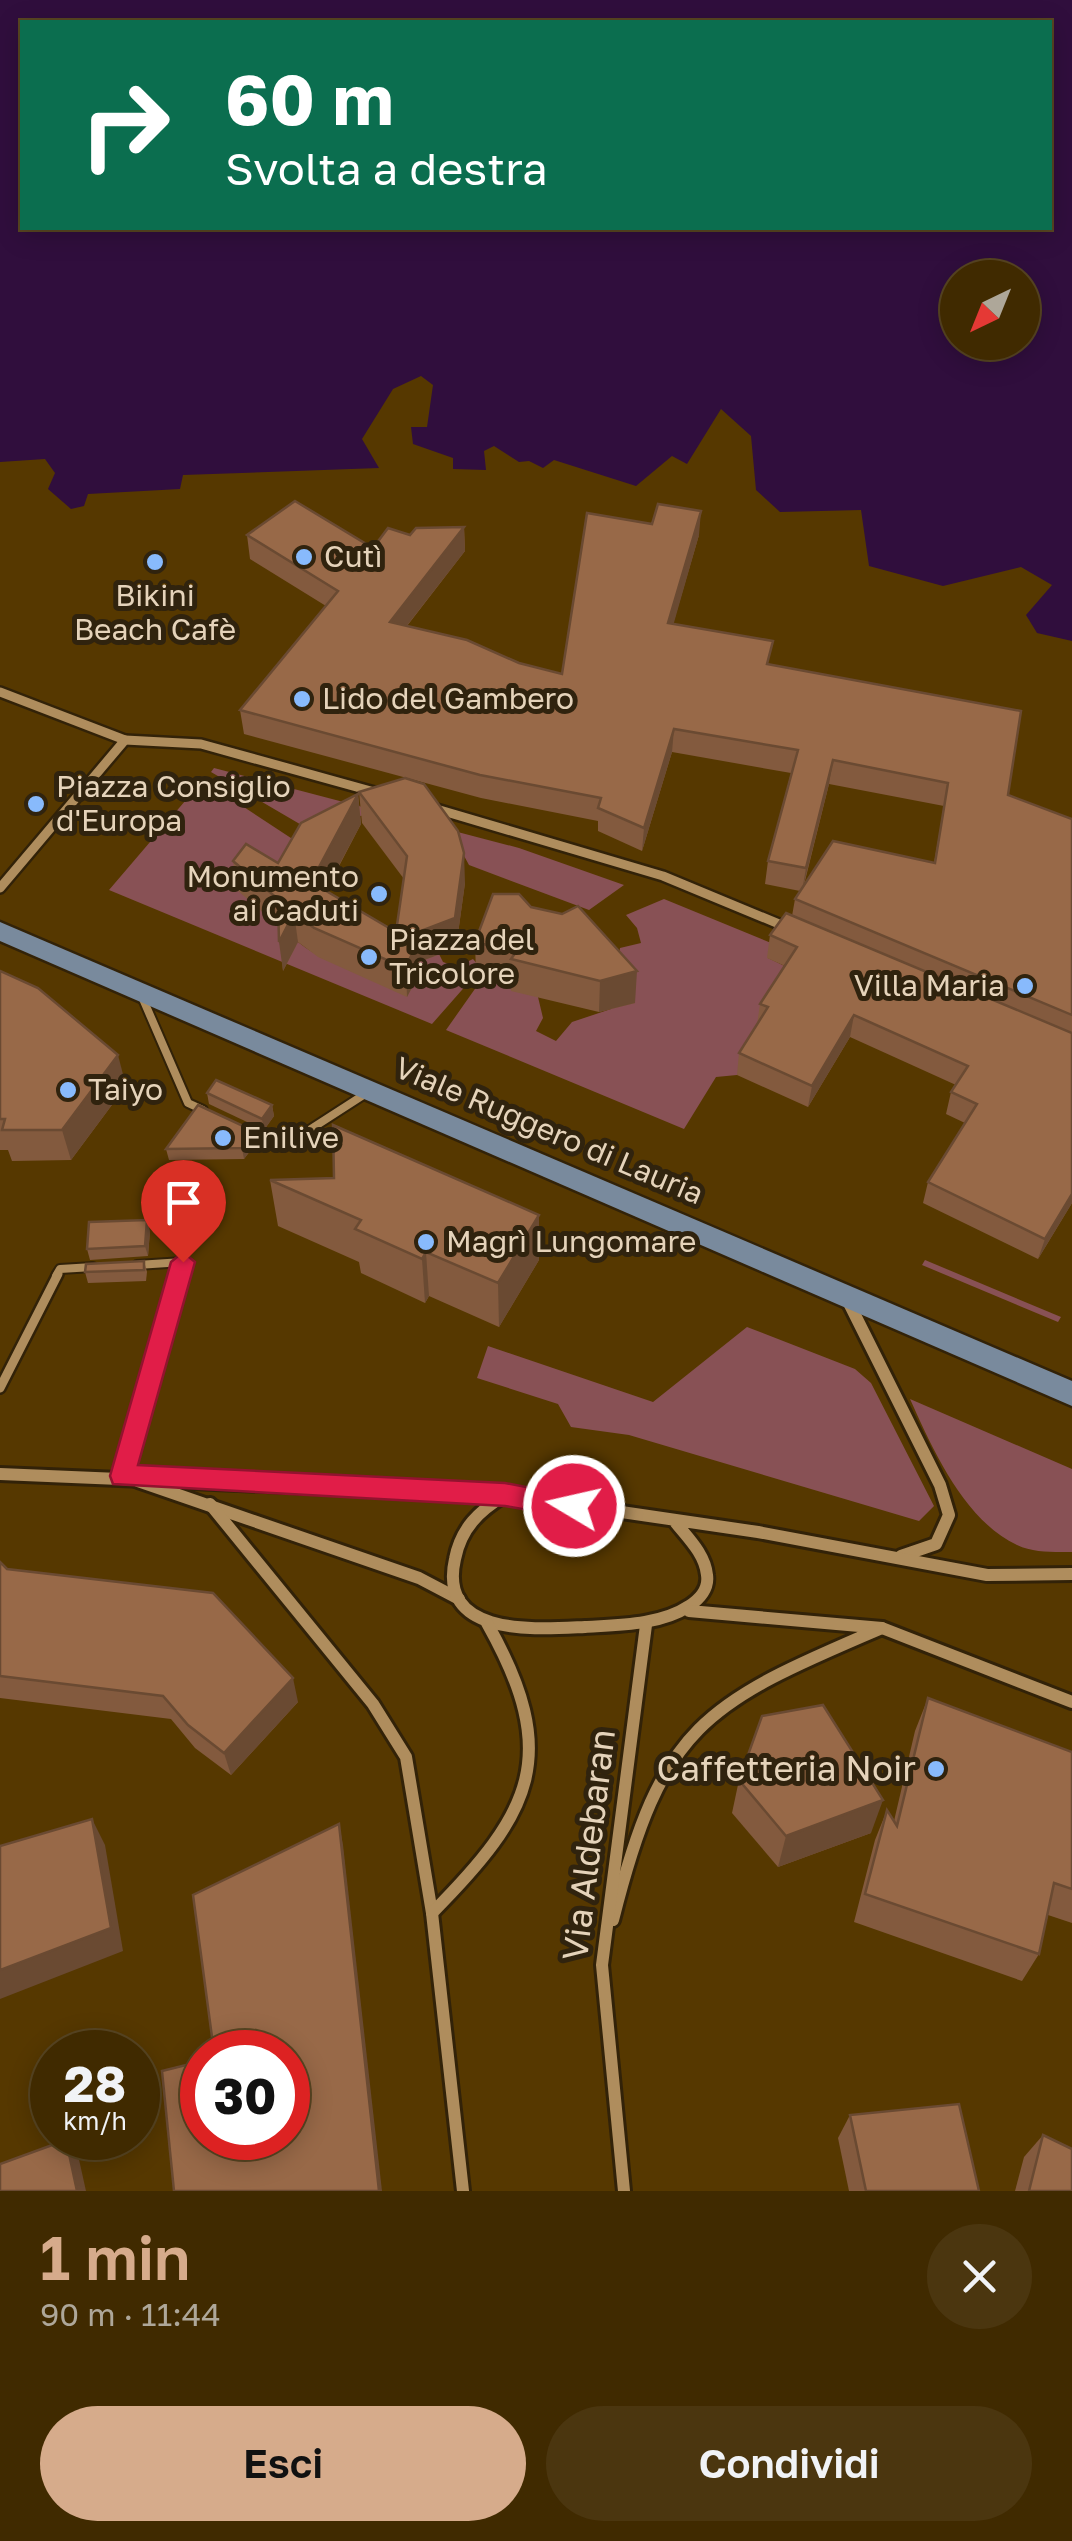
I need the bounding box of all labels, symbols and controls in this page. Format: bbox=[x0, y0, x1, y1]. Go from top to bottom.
text: 60 m bbox=[225, 56, 394, 140]
icon: right bbox=[60, 60, 190, 190]
text: Svolta a destra bbox=[225, 141, 548, 195]
north arrow bbox=[940, 260, 1040, 360]
map controls bbox=[940, 260, 1040, 360]
place label: Cutì bbox=[324, 538, 383, 574]
marker: Cutì bbox=[293, 546, 315, 568]
marker: Bikini Beach Cafè bbox=[144, 551, 166, 573]
place label: Bikini Beach Cafè bbox=[74, 577, 236, 647]
place label: Lido del Gambero bbox=[322, 680, 574, 716]
marker: Lido del Gambero bbox=[291, 688, 313, 710]
place label: Piazza Consiglio d'Europa bbox=[56, 768, 291, 838]
marker: Piazza Consiglio d'Europa bbox=[25, 793, 47, 815]
place label: Monumento ai Caduti bbox=[187, 858, 359, 928]
marker: Monumento ai Caduti bbox=[368, 883, 390, 905]
place label: Piazza del Tricolore bbox=[389, 921, 534, 991]
marker: Piazza del Tricolore bbox=[358, 946, 380, 968]
place label: Villa Maria bbox=[854, 967, 1005, 1003]
marker: Villa Maria bbox=[1014, 975, 1036, 997]
street label: Viale Ruggero di Lauria bbox=[390, 1049, 709, 1211]
place label: Taiyo bbox=[88, 1071, 163, 1107]
marker: Taiyo bbox=[57, 1079, 79, 1101]
place label: Enilive bbox=[243, 1119, 339, 1155]
marker: Enilive bbox=[212, 1127, 234, 1149]
pin bbox=[141, 1160, 226, 1263]
icon: arrive bbox=[156, 1175, 211, 1230]
place label: Magrì Lungomare bbox=[446, 1223, 696, 1259]
marker: Magrì Lungomare bbox=[415, 1231, 437, 1253]
position arrow bbox=[522, 1454, 626, 1558]
street label: Via Aldebaran bbox=[553, 1727, 623, 1963]
place label: Caffetteria Noir bbox=[656, 1747, 916, 1789]
marker: Caffetteria Noir bbox=[925, 1758, 947, 1780]
speed limit sign: 30 bbox=[180, 2030, 310, 2160]
text: 28 bbox=[64, 2053, 126, 2113]
text: km/h bbox=[63, 2105, 127, 2136]
text: 1 min bbox=[40, 2221, 190, 2293]
button: close bbox=[927, 2224, 1032, 2329]
text: 90 m · 11:44 bbox=[40, 2295, 221, 2333]
button: Esci bbox=[40, 2406, 526, 2521]
button: Condividi bbox=[546, 2406, 1032, 2521]

